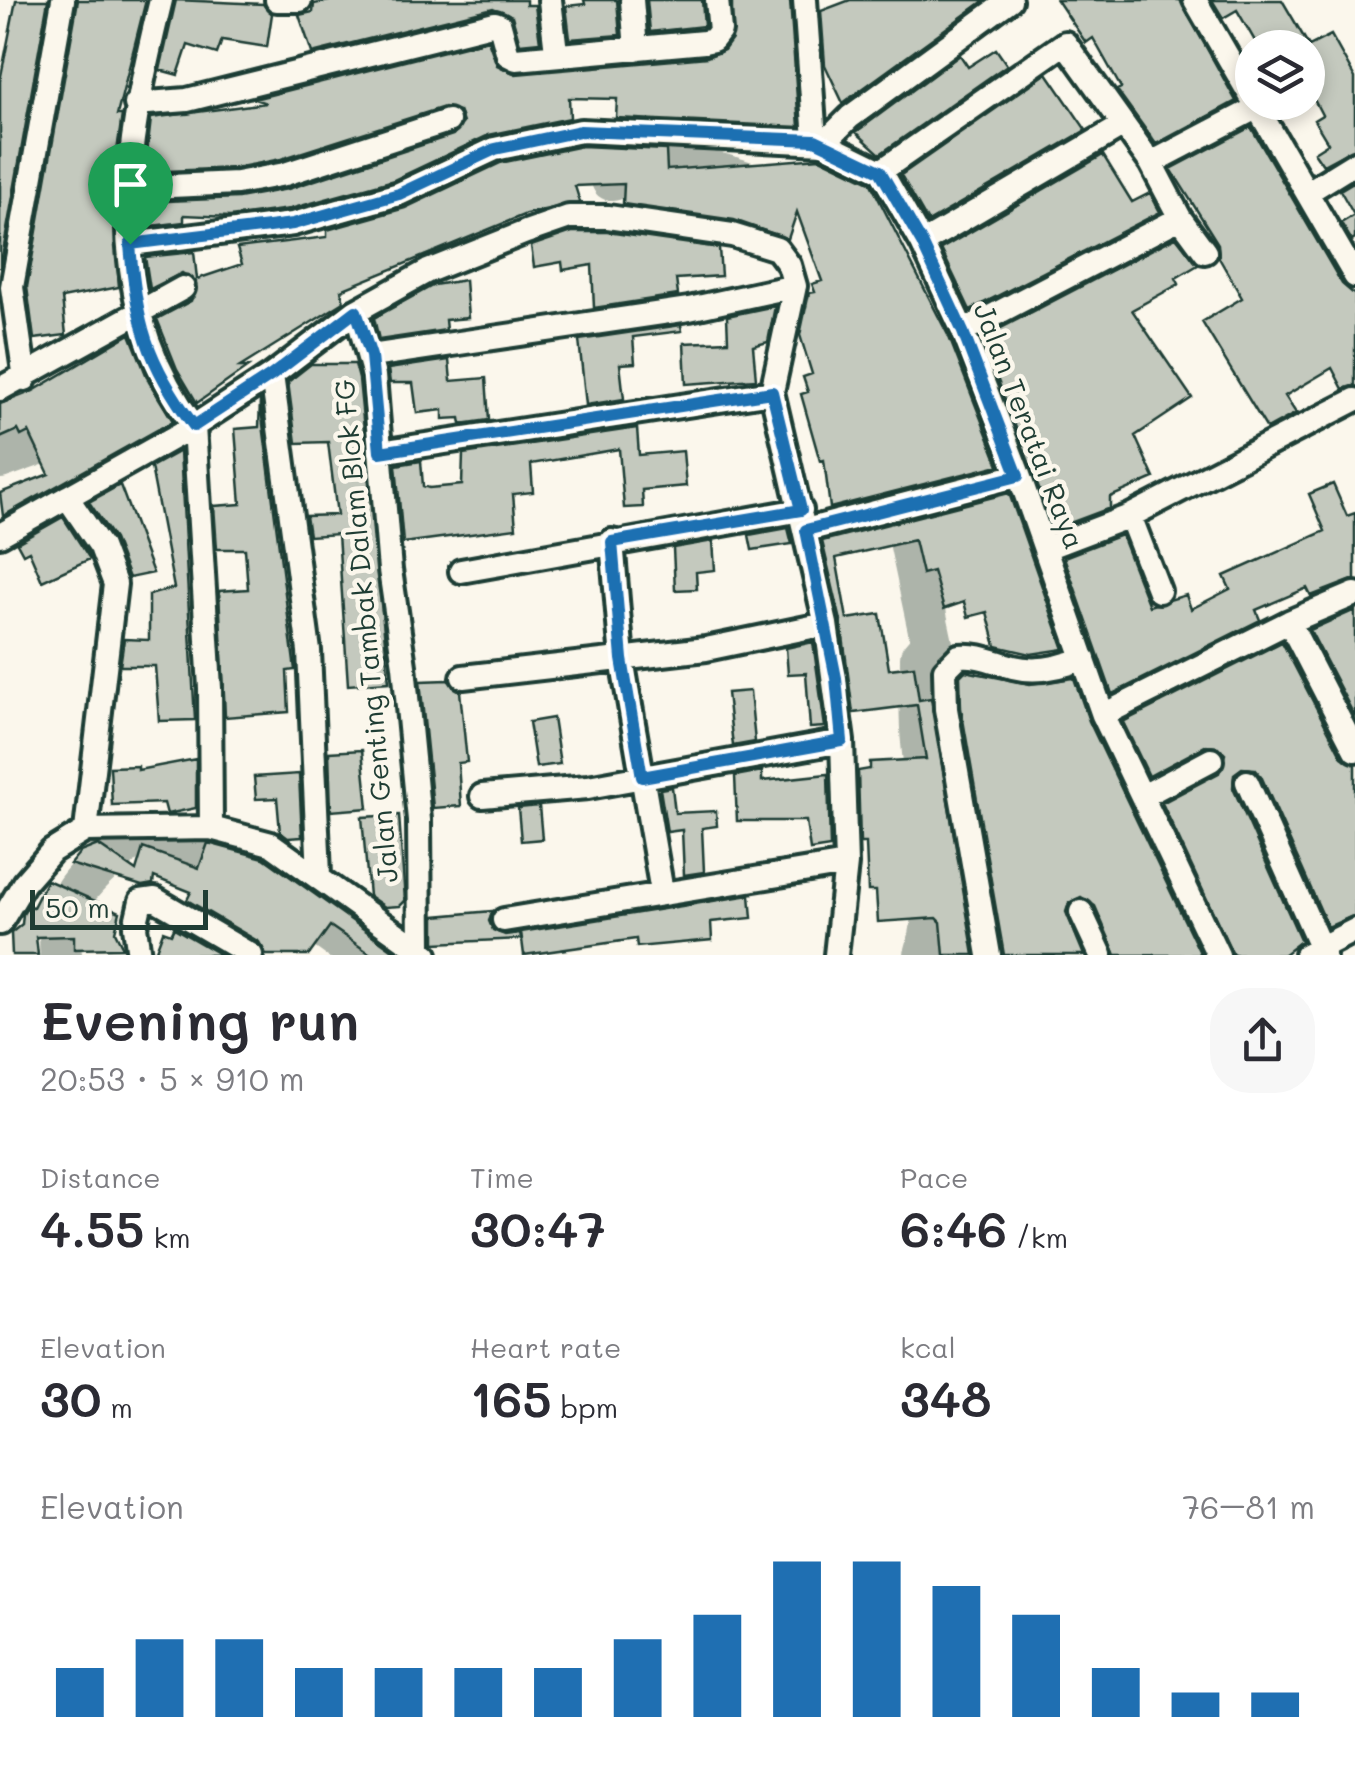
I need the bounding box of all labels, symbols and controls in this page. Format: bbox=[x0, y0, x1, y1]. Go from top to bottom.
map controls bbox=[1235, 30, 1325, 120]
button: layers bbox=[1235, 30, 1325, 120]
pin bbox=[88, 142, 173, 245]
icon: arrive bbox=[103, 157, 158, 212]
street label: Jalan Teratai Raya bbox=[966, 297, 1093, 554]
street label: Jalan Genting Tambak Dalam Blok FG bbox=[325, 378, 405, 884]
scale bar bbox=[30, 885, 208, 930]
text: 50 m bbox=[45, 889, 110, 925]
text: Evening run bbox=[40, 983, 359, 1055]
button: share bbox=[1210, 988, 1315, 1093]
text: 20:53 · 5 × 910 m bbox=[40, 1057, 304, 1099]
text: Distance bbox=[40, 1159, 161, 1195]
text: Time bbox=[470, 1159, 534, 1195]
text: Pace bbox=[900, 1159, 968, 1195]
text: 4.55 bbox=[40, 1195, 145, 1261]
text: 30:47 bbox=[470, 1195, 606, 1261]
text: 6:46 bbox=[900, 1195, 1007, 1261]
text: km bbox=[145, 1219, 191, 1255]
text: /km bbox=[1007, 1219, 1068, 1255]
text: Elevation bbox=[40, 1329, 166, 1365]
text: Heart rate bbox=[470, 1329, 621, 1365]
text: kcal bbox=[900, 1329, 956, 1365]
text: 30 bbox=[40, 1365, 101, 1431]
text: 165 bbox=[470, 1365, 552, 1431]
text: 348 bbox=[900, 1365, 991, 1431]
text: m bbox=[101, 1389, 133, 1425]
text: bpm bbox=[552, 1389, 618, 1425]
text: Elevation bbox=[40, 1485, 184, 1527]
text: 76–81 m bbox=[1182, 1485, 1315, 1527]

